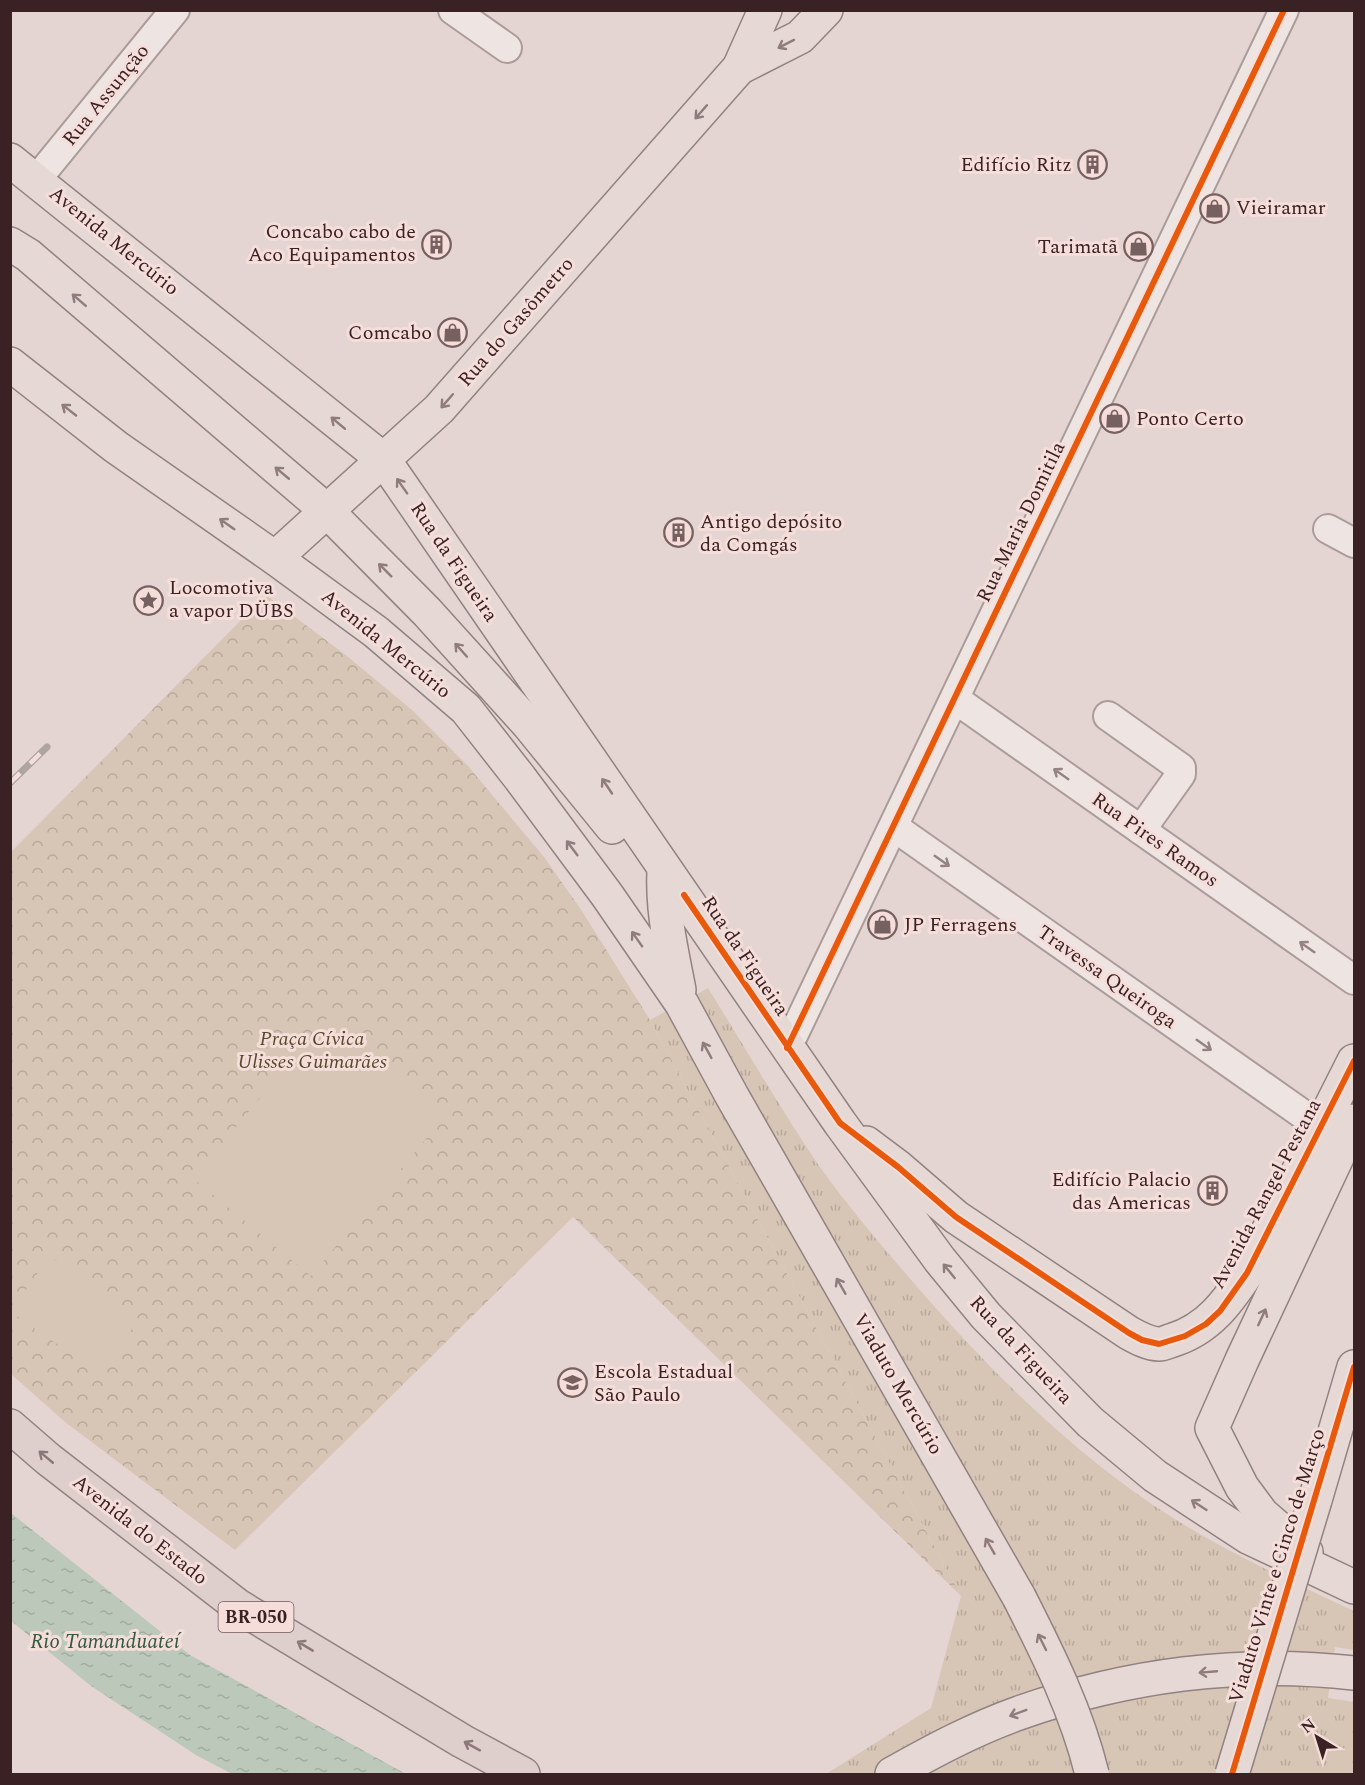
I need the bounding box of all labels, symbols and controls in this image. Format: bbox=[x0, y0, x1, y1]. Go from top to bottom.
street label: Rua Assunção bbox=[55, 37, 157, 153]
one-way arrow bbox=[778, 38, 795, 50]
one-way arrow bbox=[694, 104, 708, 119]
building icon: Edifício Ritz bbox=[1077, 149, 1109, 181]
place label: Edifício Ritz bbox=[961, 150, 1072, 180]
street label: Avenida Mercúrio bbox=[42, 179, 186, 303]
shop icon: Vieiramar bbox=[1199, 192, 1231, 224]
place label: Vieiramar bbox=[1236, 193, 1326, 223]
place label: Concabo cabo de Aco Equipamentos bbox=[248, 217, 416, 270]
building icon: Concabo cabo de Aco Equipamentos bbox=[421, 228, 453, 260]
shop icon: Tarimatã bbox=[1123, 231, 1155, 263]
place label: Tarimatã bbox=[1038, 232, 1118, 262]
street label: Rua do Gasômetro bbox=[451, 250, 581, 394]
one-way arrow bbox=[71, 293, 86, 307]
shop icon: Comcabo bbox=[437, 317, 469, 349]
place label: Comcabo bbox=[348, 318, 432, 348]
one-way arrow bbox=[440, 393, 454, 408]
shop icon: Ponto Certo bbox=[1099, 403, 1131, 435]
one-way arrow bbox=[61, 404, 77, 417]
place label: Ponto Certo bbox=[1136, 404, 1244, 434]
one-way arrow bbox=[331, 416, 347, 429]
street label: Rua Maria Domitila bbox=[969, 436, 1073, 608]
one-way arrow bbox=[275, 466, 290, 480]
one-way arrow bbox=[396, 478, 408, 495]
street label: Rua da Figueira bbox=[403, 496, 506, 628]
place label: Antigo depósito da Comgás bbox=[700, 507, 842, 560]
building icon: Antigo depósito da Comgás bbox=[663, 517, 695, 549]
one-way arrow bbox=[220, 518, 236, 530]
one-way arrow bbox=[378, 563, 393, 578]
place label: Locomotiva a vapor DÜBS bbox=[169, 573, 294, 626]
street label: Avenida Mercúrio bbox=[314, 582, 458, 706]
place icon: Locomotiva a vapor DÜBS bbox=[132, 584, 164, 616]
one-way arrow bbox=[454, 643, 468, 658]
one-way arrow bbox=[1054, 768, 1070, 780]
one-way arrow bbox=[601, 778, 613, 795]
street label: Rua Pires Ramos bbox=[1085, 785, 1225, 895]
one-way arrow bbox=[566, 841, 578, 857]
one-way arrow bbox=[933, 855, 949, 867]
street label: Rua da Figueira bbox=[694, 890, 797, 1022]
shop icon: JP Ferragens bbox=[867, 909, 899, 941]
place label: JP Ferragens bbox=[904, 910, 1017, 940]
street label: Travessa Queiroga bbox=[1031, 918, 1183, 1037]
one-way arrow bbox=[630, 930, 643, 947]
one-way arrow bbox=[1299, 941, 1315, 953]
park label: Praça Cívica Ulisses Guimarães bbox=[237, 1024, 387, 1077]
one-way arrow bbox=[1196, 1039, 1212, 1051]
one-way arrow bbox=[701, 1042, 713, 1059]
street label: Avenida Rangel Pestana bbox=[1203, 1093, 1329, 1295]
place label: Edifício Palacio das Americas bbox=[1051, 1165, 1191, 1218]
building icon: Edifício Palacio das Americas bbox=[1196, 1175, 1228, 1207]
one-way arrow bbox=[943, 1263, 956, 1279]
one-way arrow bbox=[835, 1278, 847, 1295]
street label: Rua da Figueira bbox=[962, 1289, 1080, 1411]
street label: Viaduto Mercúrio bbox=[845, 1308, 951, 1460]
one-way arrow bbox=[1256, 1309, 1268, 1327]
place label: Escola Estadual São Paulo bbox=[594, 1357, 733, 1410]
school or university icon: Escola Estadual São Paulo bbox=[557, 1367, 589, 1399]
street label: Viaduto Vinte e Cinco de Março bbox=[1221, 1425, 1333, 1707]
one-way arrow bbox=[39, 1450, 54, 1464]
street label: Avenida do Estado bbox=[66, 1468, 214, 1592]
one-way arrow bbox=[1191, 1499, 1208, 1511]
one-way arrow bbox=[984, 1538, 996, 1555]
road number: BR-050 bbox=[218, 1602, 294, 1632]
water label: Rio Tamanduateí bbox=[30, 1626, 182, 1658]
one-way arrow bbox=[1036, 1633, 1047, 1651]
one-way arrow bbox=[297, 1640, 314, 1652]
one-way arrow bbox=[1199, 1667, 1219, 1678]
north arrow bbox=[1287, 1707, 1347, 1767]
one-way arrow bbox=[1010, 1709, 1028, 1720]
text: N bbox=[1296, 1712, 1321, 1739]
one-way arrow bbox=[464, 1740, 481, 1752]

